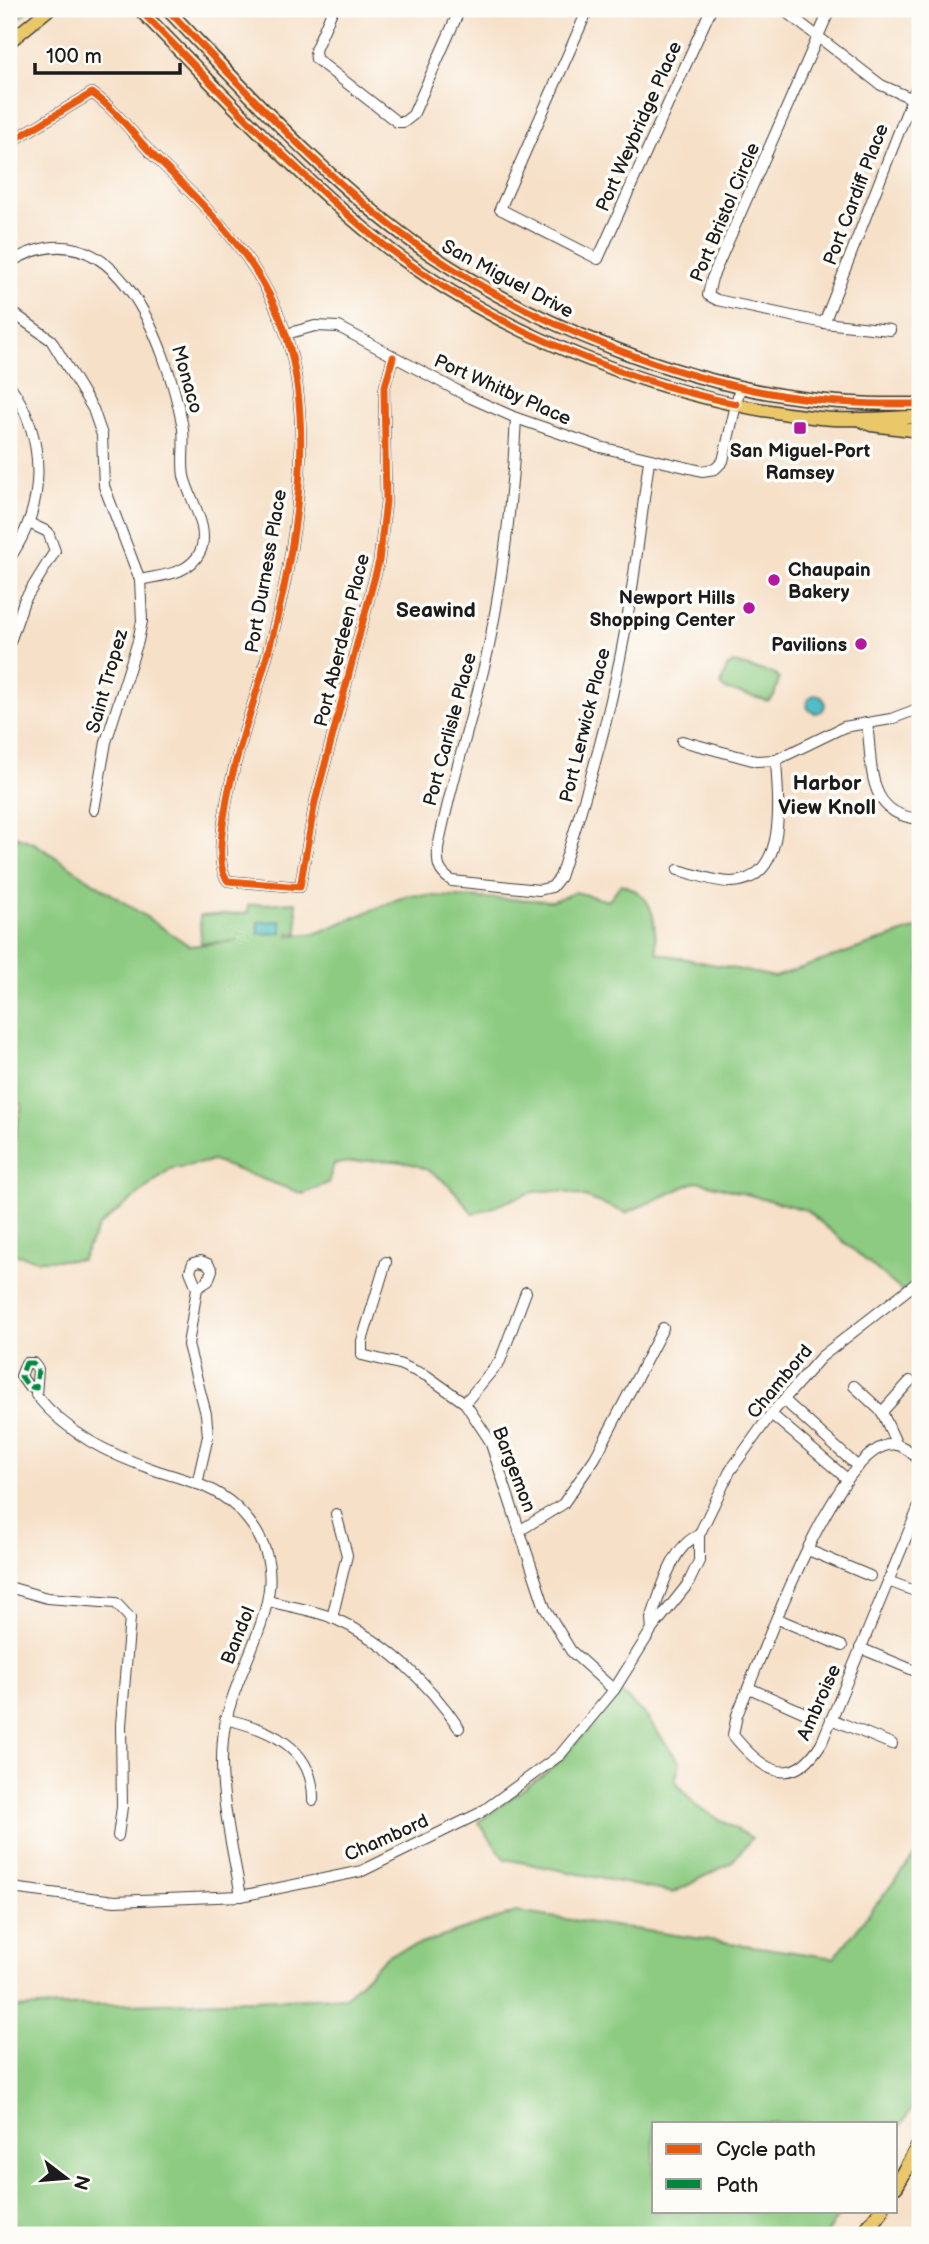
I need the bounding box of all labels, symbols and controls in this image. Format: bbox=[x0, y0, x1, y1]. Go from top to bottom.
scale bar bbox=[35, 32, 180, 76]
street label: Port Weybridge Place bbox=[592, 38, 687, 215]
text: 100 m bbox=[46, 44, 102, 69]
street label: Port Cardiff Place bbox=[819, 121, 894, 269]
street label: Port Bristol Circle bbox=[686, 139, 765, 286]
street label: San Miguel Drive bbox=[438, 235, 577, 324]
street label: Monaco bbox=[166, 343, 207, 416]
street label: Port Whitby Place bbox=[430, 350, 575, 431]
marker: San Miguel-Port Ramsey bbox=[792, 420, 808, 436]
place label: San Miguel-Port Ramsey bbox=[730, 440, 871, 485]
street label: Port Durness Place bbox=[241, 488, 292, 655]
street label: Port Aberdeen Place bbox=[310, 551, 375, 729]
place label: Chaupain Bakery bbox=[788, 559, 871, 604]
marker: Chaupain Bakery bbox=[766, 572, 782, 588]
place label: Newport Hills Shopping Center bbox=[590, 587, 735, 632]
district label: Seawind bbox=[396, 598, 476, 623]
marker: Newport Hills Shopping Center bbox=[741, 600, 757, 616]
street label: Saint Tropez bbox=[82, 626, 133, 736]
place label: Pavilions bbox=[771, 634, 847, 657]
marker: Pavilions bbox=[853, 636, 869, 652]
street label: Port Lerwick Place bbox=[555, 646, 616, 805]
street label: Port Carlisle Place bbox=[419, 650, 482, 809]
district label: Harbor View Knoll bbox=[778, 771, 876, 820]
street label: Chambord bbox=[743, 1340, 818, 1424]
street label: Bargemon bbox=[487, 1424, 540, 1516]
street label: Bandol bbox=[216, 1603, 260, 1668]
street label: Ambroise bbox=[792, 1661, 846, 1744]
street label: Chambord bbox=[341, 1810, 432, 1867]
legend bbox=[652, 2122, 898, 2212]
text: Cycle path bbox=[716, 2137, 816, 2162]
north arrow bbox=[32, 2142, 102, 2212]
text: N bbox=[68, 2172, 94, 2192]
text: Path bbox=[716, 2173, 758, 2198]

